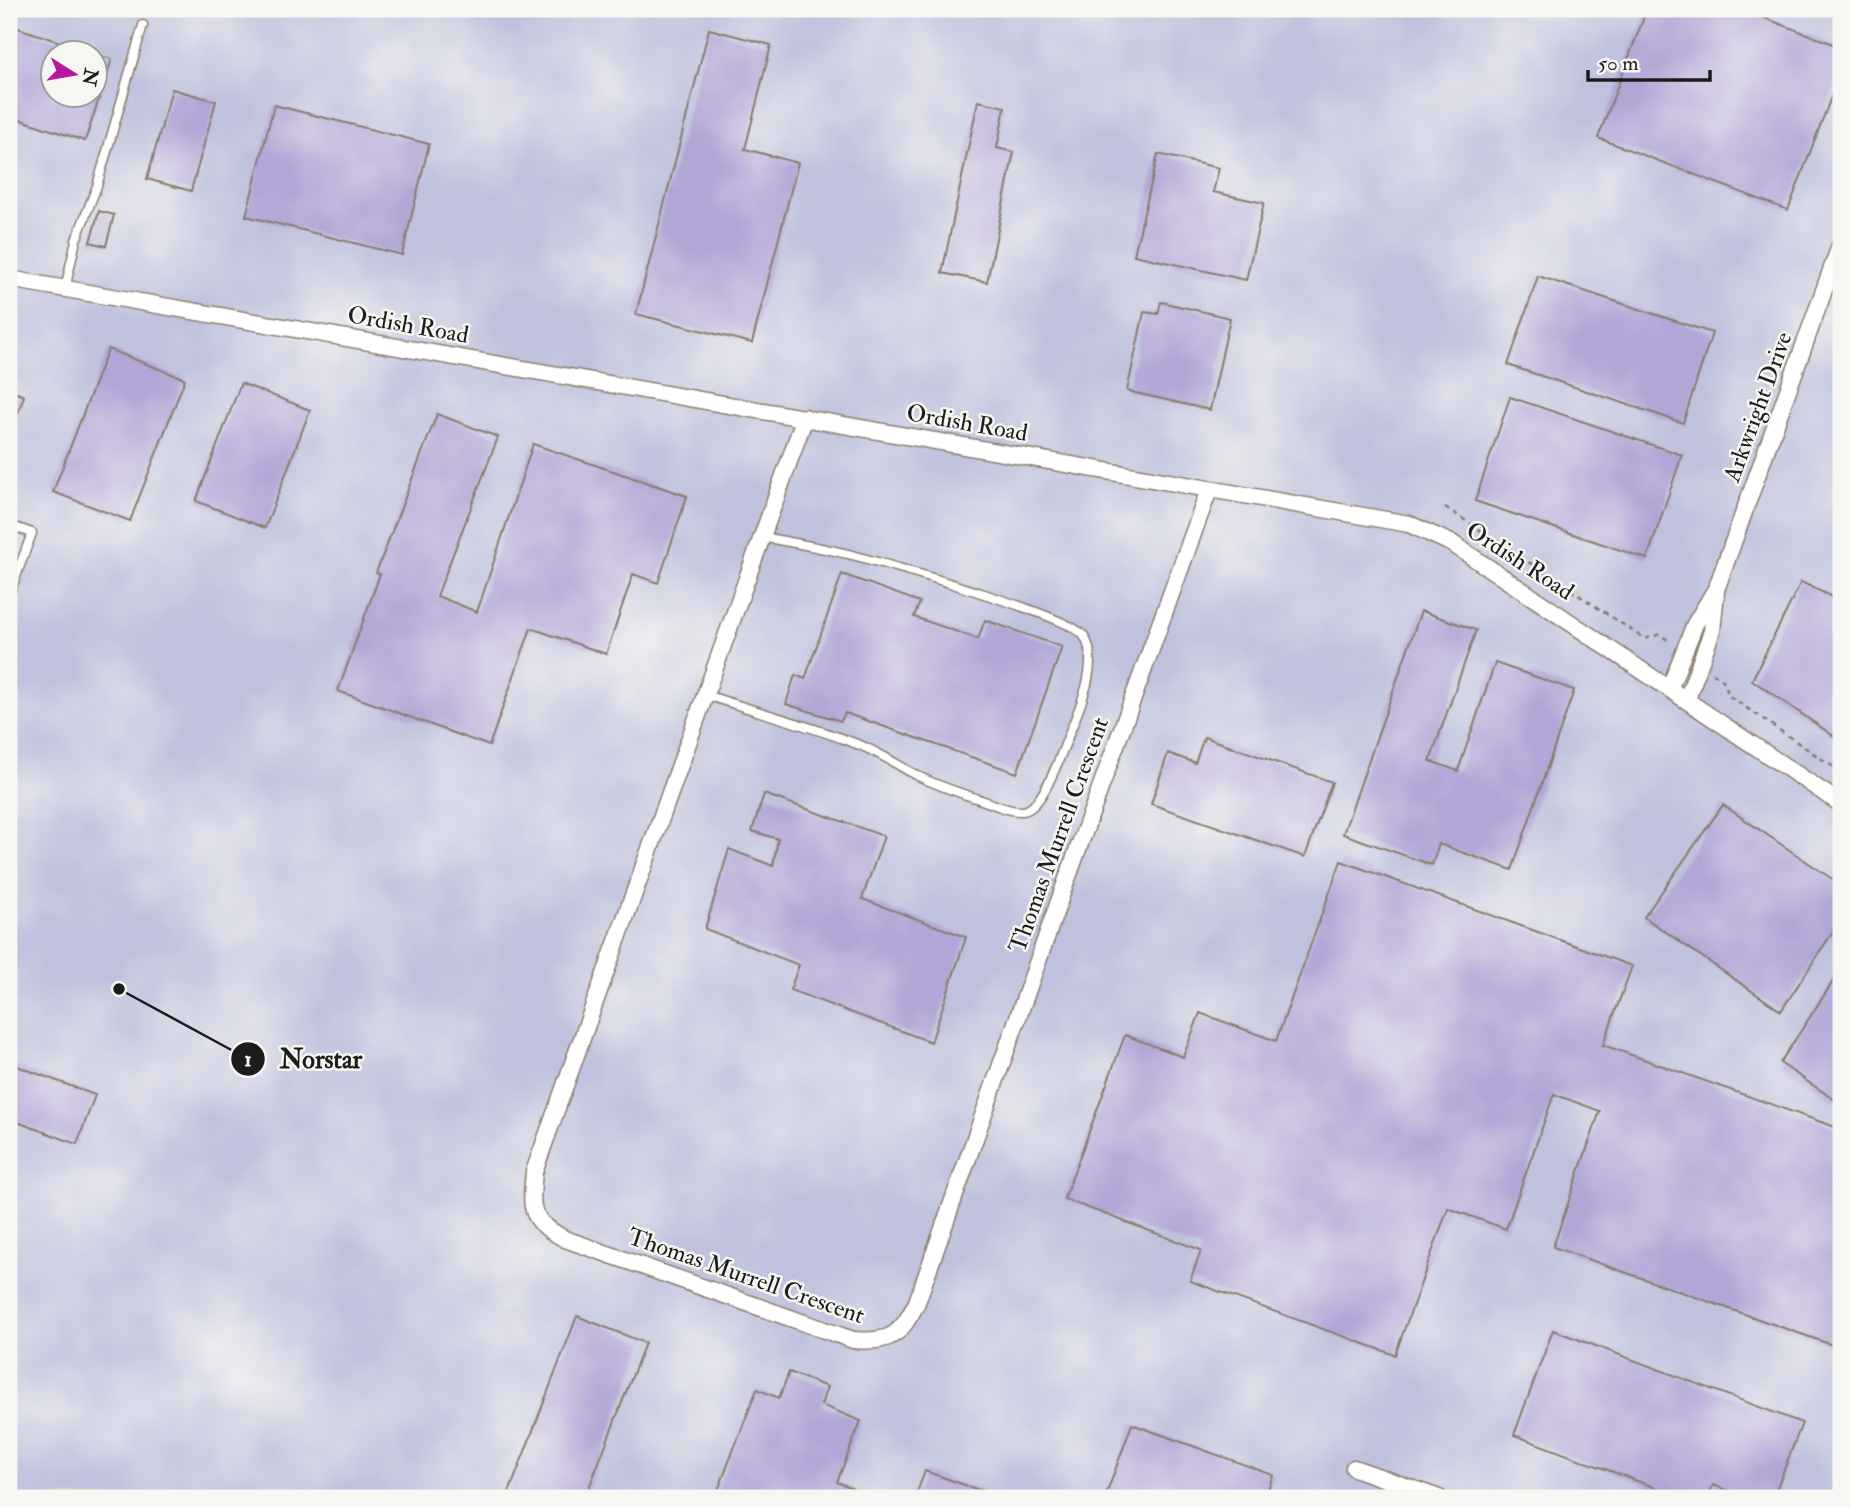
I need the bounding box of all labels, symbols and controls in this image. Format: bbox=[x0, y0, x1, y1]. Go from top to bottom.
north arrow bbox=[38, 38, 108, 108]
scale bar bbox=[1588, 38, 1710, 82]
text: 50 m bbox=[1598, 50, 1639, 77]
text: N bbox=[76, 65, 103, 89]
street label: Ordish Road bbox=[345, 299, 471, 351]
street label: Arkwright Drive bbox=[1716, 328, 1800, 487]
street label: Ordish Road bbox=[904, 397, 1030, 449]
street label: Ordish Road bbox=[1460, 515, 1580, 607]
street label: Thomas Murrell Crescent bbox=[1002, 713, 1116, 957]
callout: Norstar bbox=[230, 1035, 376, 1082]
text: Norstar bbox=[279, 1044, 363, 1076]
text: 1 bbox=[244, 1046, 252, 1073]
street label: Thomas Murrell Crescent bbox=[624, 1221, 869, 1331]

